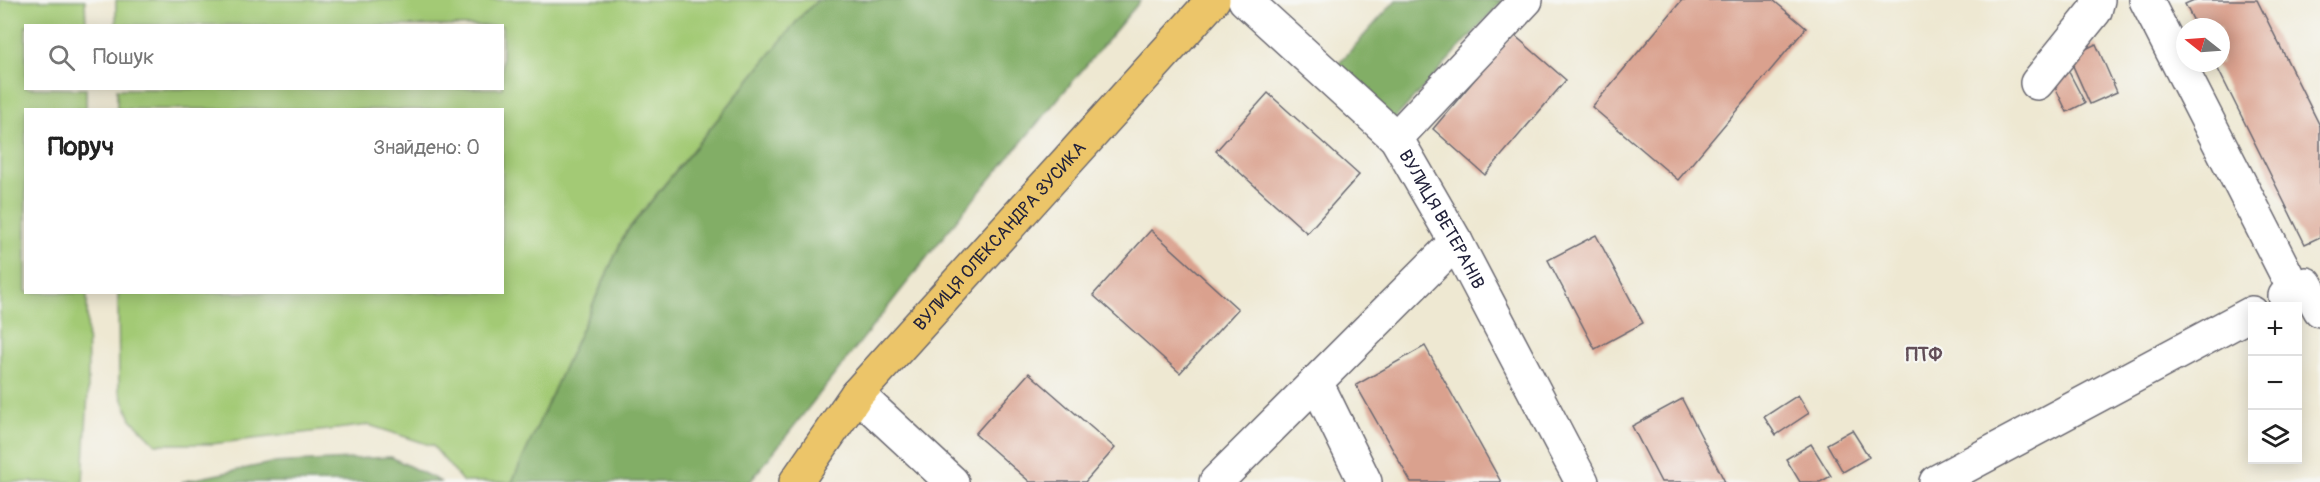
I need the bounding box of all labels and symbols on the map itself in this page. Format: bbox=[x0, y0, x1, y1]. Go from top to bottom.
north arrow bbox=[2176, 18, 2230, 72]
street label: ВУЛИЦЯ ОЛЕКСАНДРА ЗУСИКА bbox=[908, 136, 1091, 335]
street label: ВУЛИЦЯ ВЕТЕРАНІВ bbox=[1394, 146, 1490, 293]
district label: ПТФ bbox=[1906, 342, 1943, 367]

